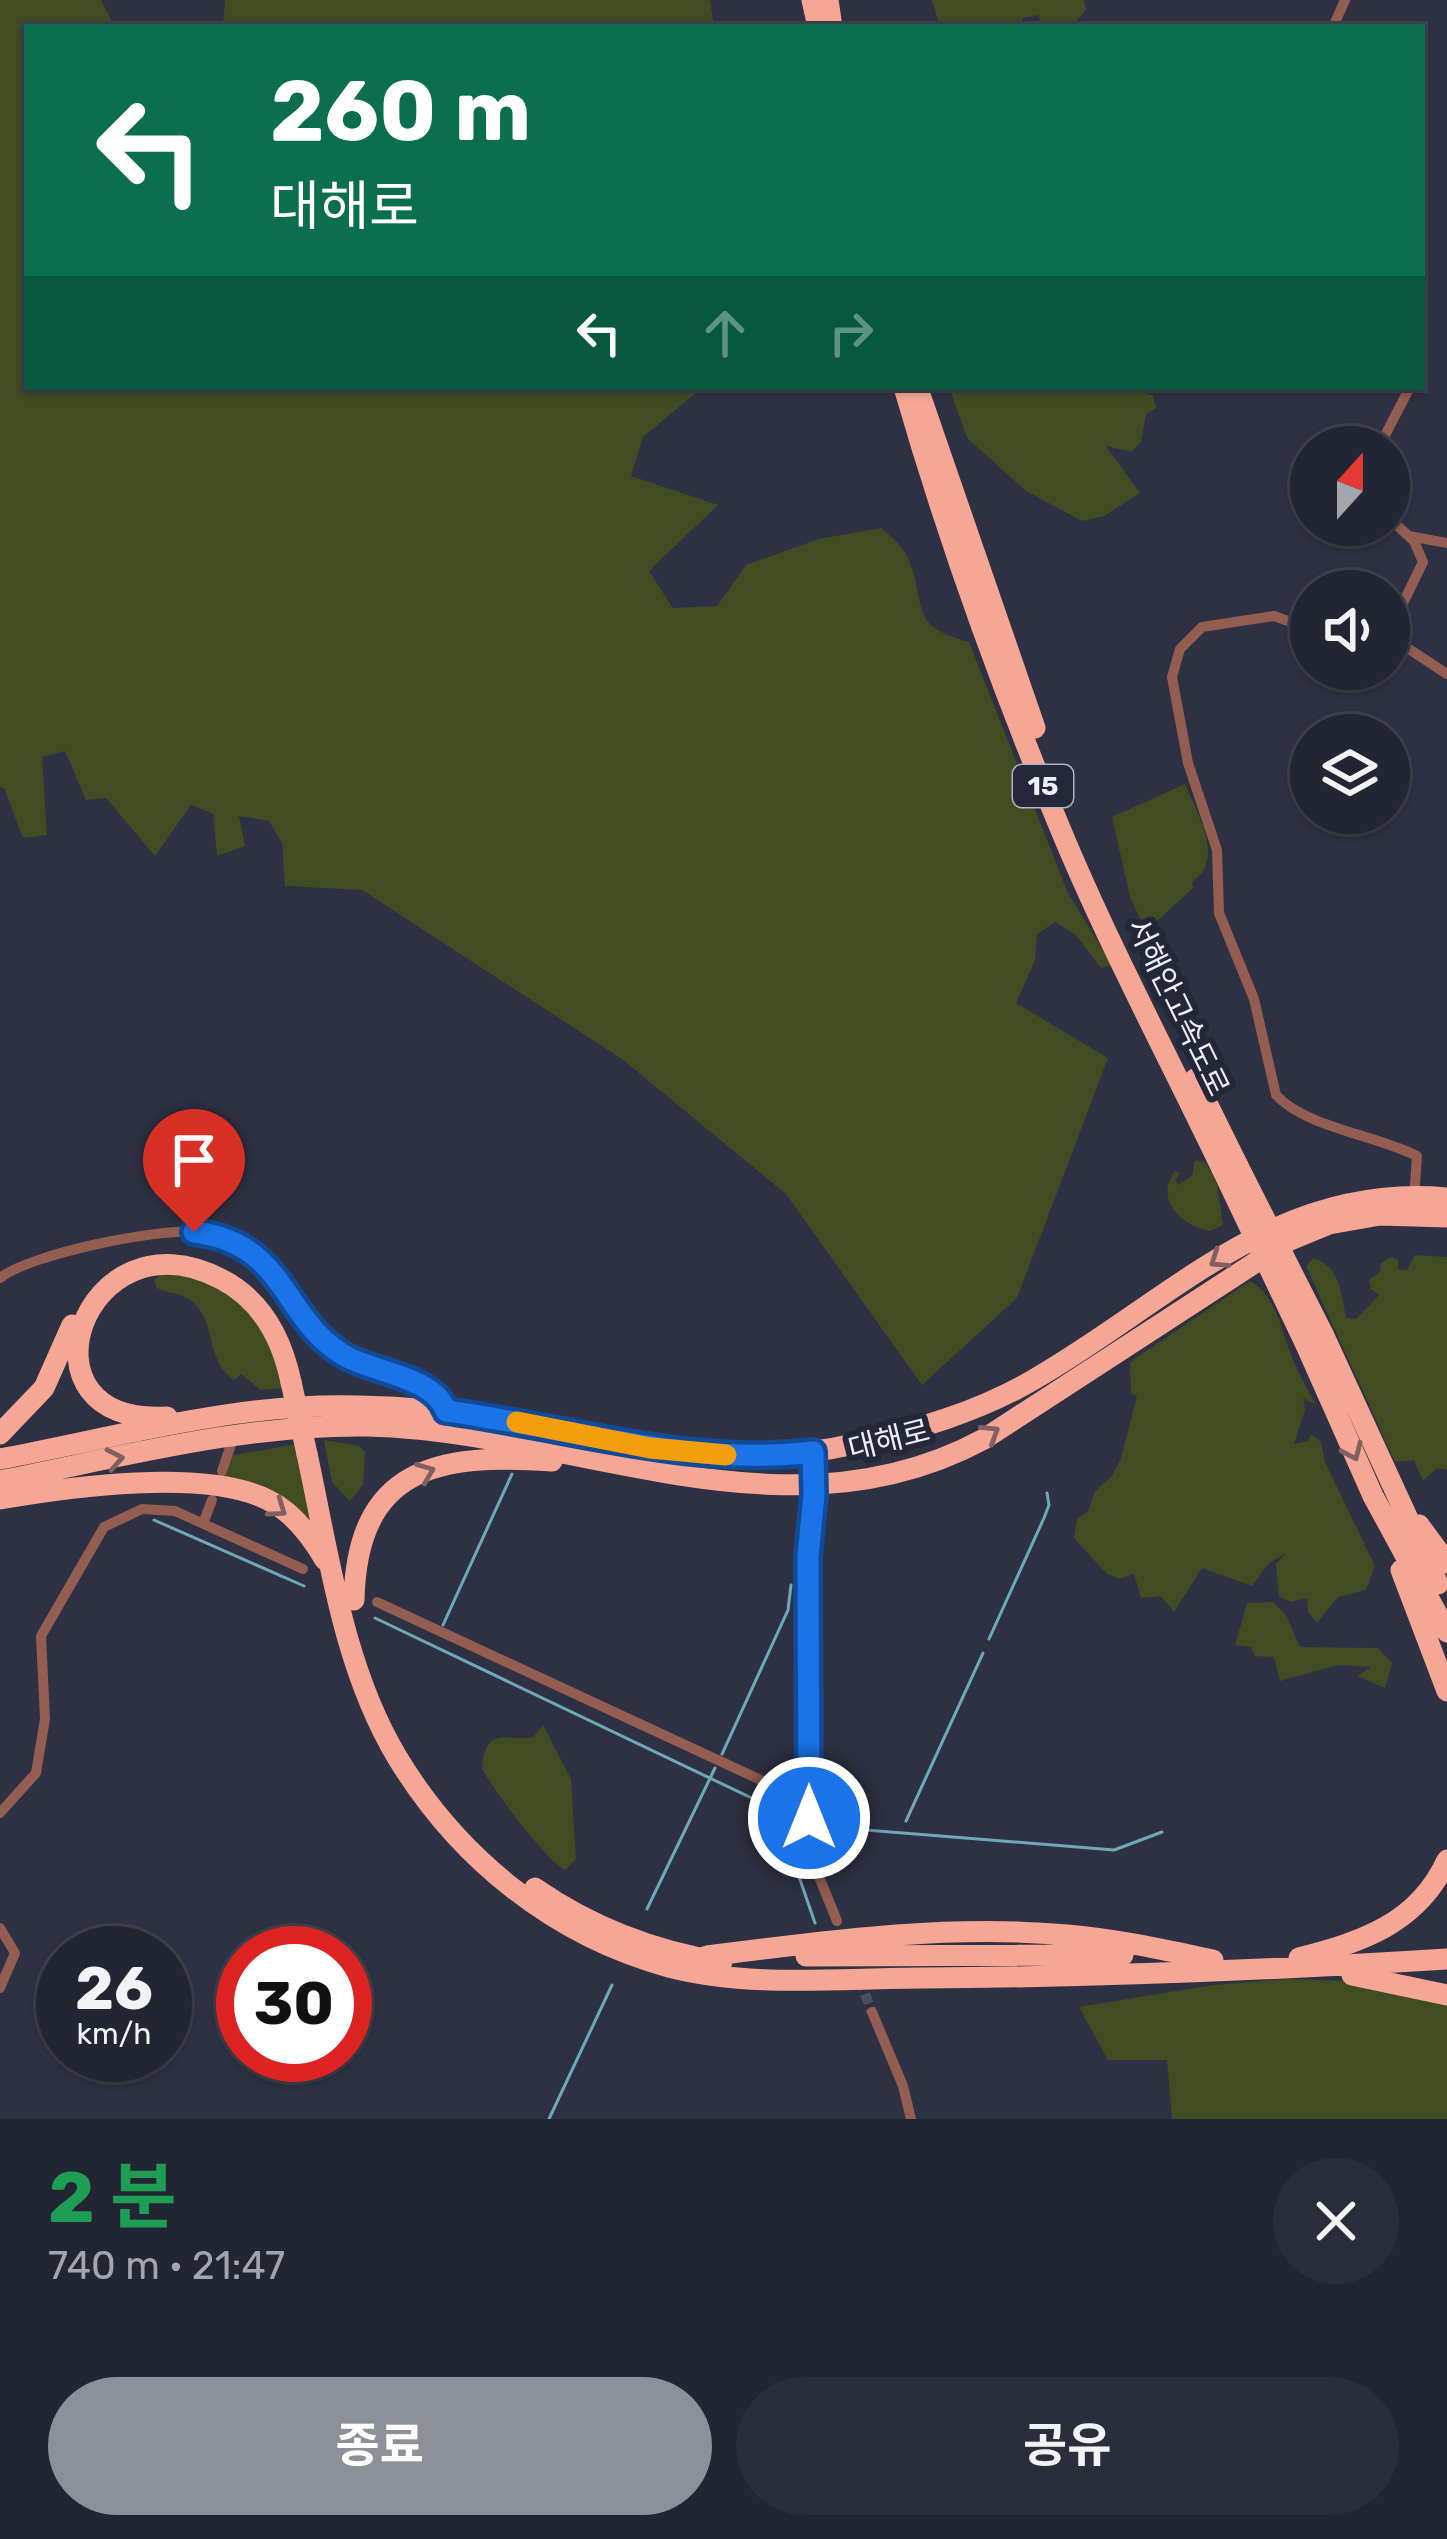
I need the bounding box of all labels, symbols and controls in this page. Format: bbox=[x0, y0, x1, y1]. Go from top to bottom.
text: 260 m bbox=[270, 61, 531, 161]
icon: left bbox=[72, 72, 228, 228]
text: 대해로 bbox=[270, 175, 419, 239]
icon: left bbox=[566, 300, 632, 366]
icon: ahead bbox=[692, 300, 758, 366]
icon: right bbox=[818, 300, 884, 366]
north arrow bbox=[1290, 426, 1410, 546]
map controls bbox=[1290, 426, 1410, 834]
button: sound bbox=[1290, 570, 1410, 690]
button: layers bbox=[1290, 714, 1410, 834]
road number: 15 bbox=[1013, 765, 1073, 807]
street label: 서해안고속도로 bbox=[1119, 912, 1237, 1102]
pin bbox=[143, 1109, 245, 1232]
icon: arrive bbox=[161, 1127, 227, 1193]
one-way arrow bbox=[1209, 1246, 1231, 1268]
street label: 대해로 bbox=[844, 1413, 934, 1467]
one-way arrow bbox=[978, 1425, 1000, 1447]
one-way arrow bbox=[1338, 1440, 1362, 1461]
one-way arrow bbox=[105, 1447, 125, 1473]
one-way arrow bbox=[414, 1462, 435, 1486]
one-way arrow bbox=[265, 1495, 287, 1517]
position arrow bbox=[746, 1755, 872, 1881]
speed limit sign: 30 bbox=[216, 1926, 372, 2082]
text: 26 bbox=[75, 1953, 153, 2024]
text: km/h bbox=[77, 2016, 151, 2052]
text: 2 분 bbox=[48, 2155, 176, 2240]
button: close bbox=[1273, 2158, 1399, 2284]
text: 740 m · 21:47 bbox=[48, 2243, 285, 2289]
button: 종료 bbox=[48, 2377, 712, 2515]
button: 공유 bbox=[736, 2377, 1399, 2515]

